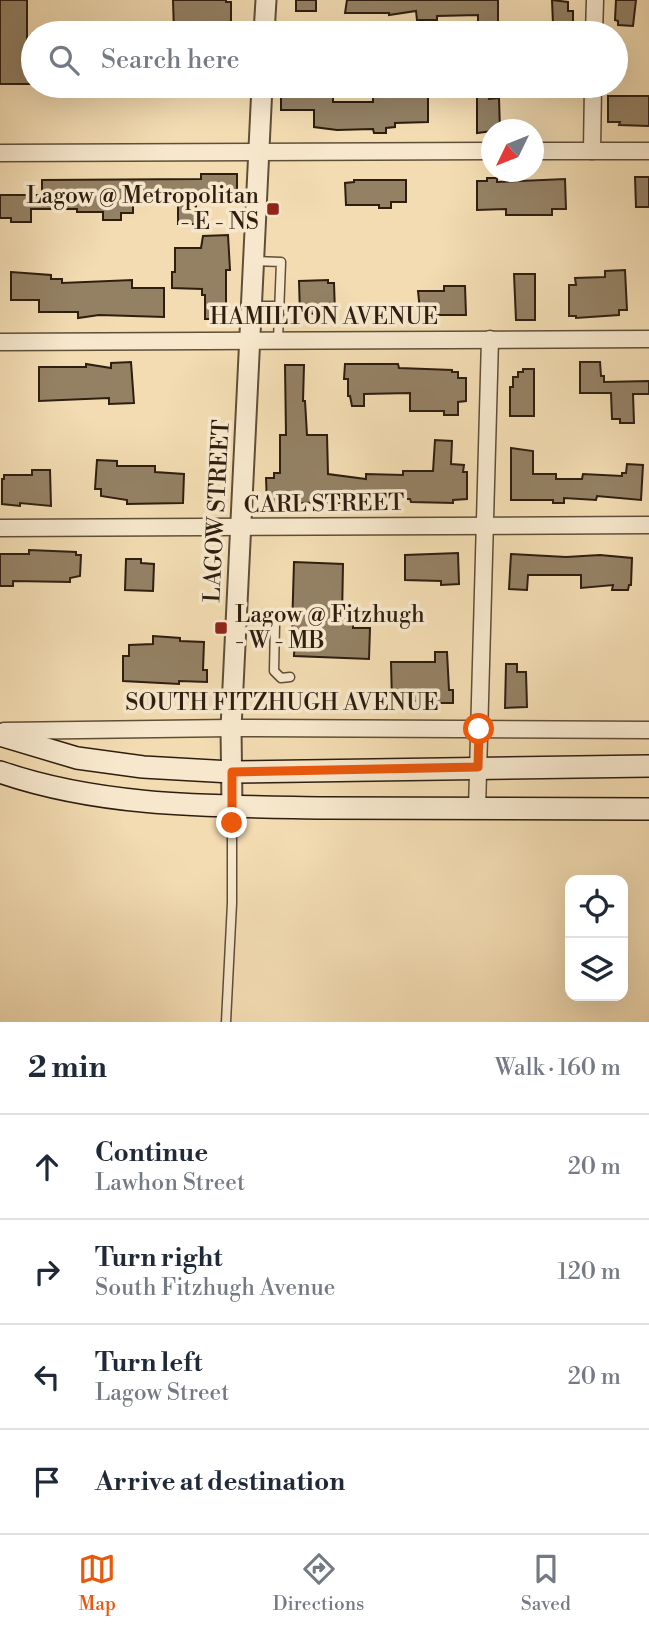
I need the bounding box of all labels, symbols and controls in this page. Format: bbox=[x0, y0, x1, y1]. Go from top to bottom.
search box bbox=[21, 21, 628, 98]
icon: search bbox=[45, 41, 83, 79]
text: Search here bbox=[101, 44, 240, 76]
north arrow bbox=[481, 119, 544, 182]
place label: Lagow @ Metropolitan - E - NS bbox=[26, 182, 259, 236]
marker: Lagow @ Metropolitan - E - NS bbox=[265, 201, 281, 217]
street label: HAMILTON AVENUE bbox=[210, 303, 438, 331]
street label: LAGOW STREET bbox=[198, 419, 236, 603]
street label: CARL STREET bbox=[243, 489, 405, 519]
place label: Lagow @ Fitzhugh - W - MB bbox=[235, 601, 425, 655]
marker: Lagow @ Fitzhugh - W - MB bbox=[213, 620, 229, 636]
street label: SOUTH FITZHUGH AVENUE bbox=[125, 689, 439, 717]
route start bbox=[463, 713, 494, 744]
route end bbox=[216, 807, 247, 838]
map controls bbox=[565, 875, 628, 1001]
button: locate bbox=[565, 875, 628, 938]
button: layers bbox=[565, 938, 628, 1001]
text: 2 min bbox=[28, 1049, 107, 1087]
text: Walk · 160 m bbox=[495, 1054, 621, 1082]
text: Continue bbox=[95, 1137, 208, 1169]
icon: ahead bbox=[28, 1148, 66, 1186]
text: 20 m bbox=[568, 1153, 621, 1181]
text: Lawhon Street bbox=[95, 1169, 245, 1197]
text: Turn right bbox=[95, 1242, 223, 1274]
icon: right bbox=[28, 1253, 66, 1291]
text: 120 m bbox=[557, 1258, 621, 1286]
text: South Fitzhugh Avenue bbox=[95, 1274, 335, 1302]
text: Turn left bbox=[95, 1347, 203, 1379]
icon: left bbox=[28, 1358, 66, 1396]
text: 20 m bbox=[568, 1363, 621, 1391]
text: Lagow Street bbox=[95, 1379, 229, 1407]
icon: arrive bbox=[28, 1463, 66, 1501]
text: Arrive at destination bbox=[95, 1466, 345, 1498]
tab: Map bbox=[78, 1550, 116, 1616]
tab: Directions bbox=[273, 1550, 364, 1616]
tab: Saved bbox=[521, 1550, 571, 1616]

